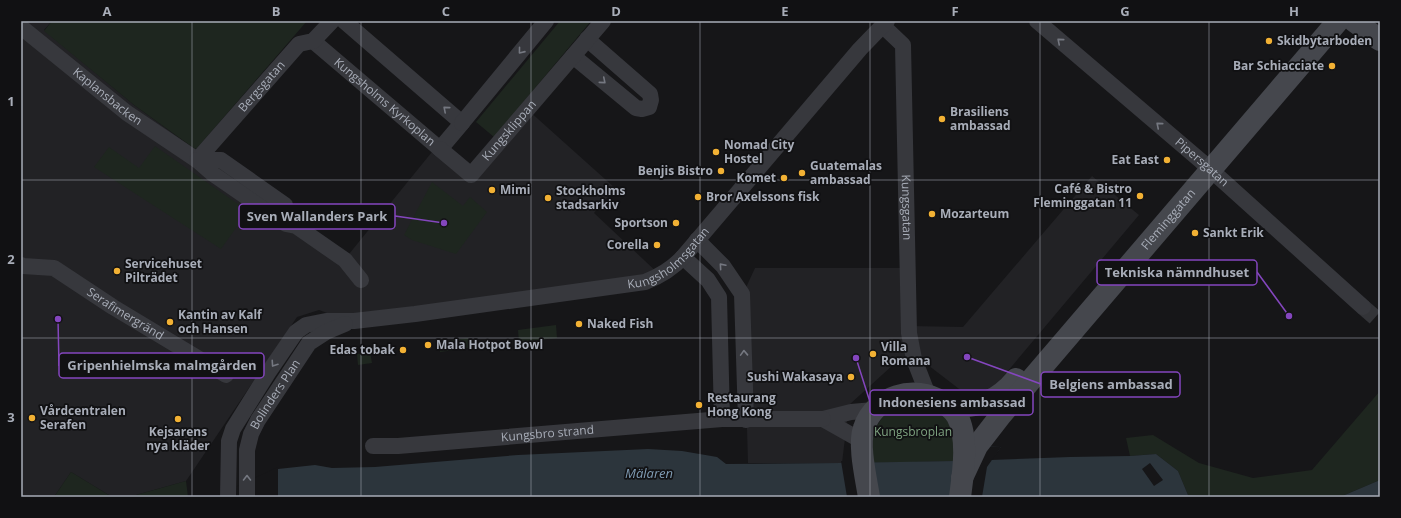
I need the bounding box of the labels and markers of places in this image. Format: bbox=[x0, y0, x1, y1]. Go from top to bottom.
place label: Skidbytarboden bbox=[1277, 32, 1372, 49]
marker: Skidbytarboden bbox=[1264, 36, 1274, 46]
place label: Bar Schiacciate bbox=[1233, 57, 1324, 74]
marker: Bar Schiacciate bbox=[1327, 61, 1337, 71]
place label: Brasiliens ambassad bbox=[950, 103, 1011, 134]
marker: Brasiliens ambassad bbox=[937, 114, 947, 124]
place label: Nomad City Hostel bbox=[724, 136, 794, 167]
marker: Nomad City Hostel bbox=[711, 147, 721, 157]
place label: Eat East bbox=[1112, 151, 1159, 168]
marker: Eat East bbox=[1162, 155, 1172, 165]
place label: Guatemalas ambassad bbox=[810, 157, 882, 188]
place label: Benjis Bistro bbox=[638, 162, 713, 179]
marker: Benjis Bistro bbox=[716, 166, 726, 176]
marker: Guatemalas ambassad bbox=[797, 168, 807, 178]
place label: Komet bbox=[737, 169, 776, 186]
marker: Komet bbox=[779, 173, 789, 183]
place label: Café & Bistro Fleminggatan 11 bbox=[1033, 180, 1132, 211]
place label: Mimi bbox=[500, 181, 530, 198]
place label: Stockholms stadsarkiv bbox=[556, 182, 626, 213]
marker: Mimi bbox=[487, 185, 497, 195]
place label: Bror Axelssons fisk bbox=[706, 188, 820, 205]
marker: Café & Bistro Fleminggatan 11 bbox=[1135, 191, 1145, 201]
marker: Bror Axelssons fisk bbox=[693, 192, 703, 202]
marker: Stockholms stadsarkiv bbox=[543, 193, 553, 203]
callout: Sven Wallanders Park bbox=[239, 204, 395, 229]
place label: Mozarteum bbox=[940, 205, 1009, 222]
marker: Mozarteum bbox=[927, 209, 937, 219]
place label: Sportson bbox=[614, 214, 668, 231]
marker: Sportson bbox=[671, 218, 681, 228]
place label: Sankt Erik bbox=[1203, 224, 1264, 241]
marker: Sankt Erik bbox=[1190, 228, 1200, 238]
place label: Corella bbox=[607, 236, 649, 253]
marker: Corella bbox=[652, 240, 662, 250]
place label: Servicehuset Pilträdet bbox=[125, 255, 202, 286]
callout: Tekniska nämndhuset bbox=[1097, 260, 1257, 285]
marker: Servicehuset Pilträdet bbox=[112, 266, 122, 276]
place label: Kantin av Kalf och Hansen bbox=[178, 306, 263, 337]
place label: Naked Fish bbox=[587, 315, 653, 332]
marker: Kantin av Kalf och Hansen bbox=[165, 317, 175, 327]
marker: Naked Fish bbox=[574, 319, 584, 329]
place label: Mala Hotpot Bowl bbox=[436, 336, 543, 353]
place label: Villa Romana bbox=[881, 338, 931, 369]
marker: Mala Hotpot Bowl bbox=[423, 340, 433, 350]
place label: Edas tobak bbox=[329, 341, 396, 358]
marker: Edas tobak bbox=[398, 345, 408, 355]
marker: Villa Romana bbox=[868, 349, 878, 359]
callout: Gripenhielmska malmgården bbox=[59, 353, 264, 378]
place label: Sushi Wakasaya bbox=[747, 368, 843, 385]
marker: Sushi Wakasaya bbox=[846, 372, 856, 382]
callout: Belgiens ambassad bbox=[1041, 372, 1180, 397]
place label: Restaurang Hong Kong bbox=[707, 389, 776, 420]
callout: Indonesiens ambassad bbox=[870, 390, 1033, 415]
marker: Restaurang Hong Kong bbox=[694, 400, 704, 410]
place label: Vårdcentralen Serafen bbox=[40, 402, 126, 433]
marker: Vårdcentralen Serafen bbox=[27, 413, 37, 423]
marker: Kejsarens nya kläder bbox=[173, 414, 183, 424]
place label: Kejsarens nya kläder bbox=[146, 423, 210, 454]

